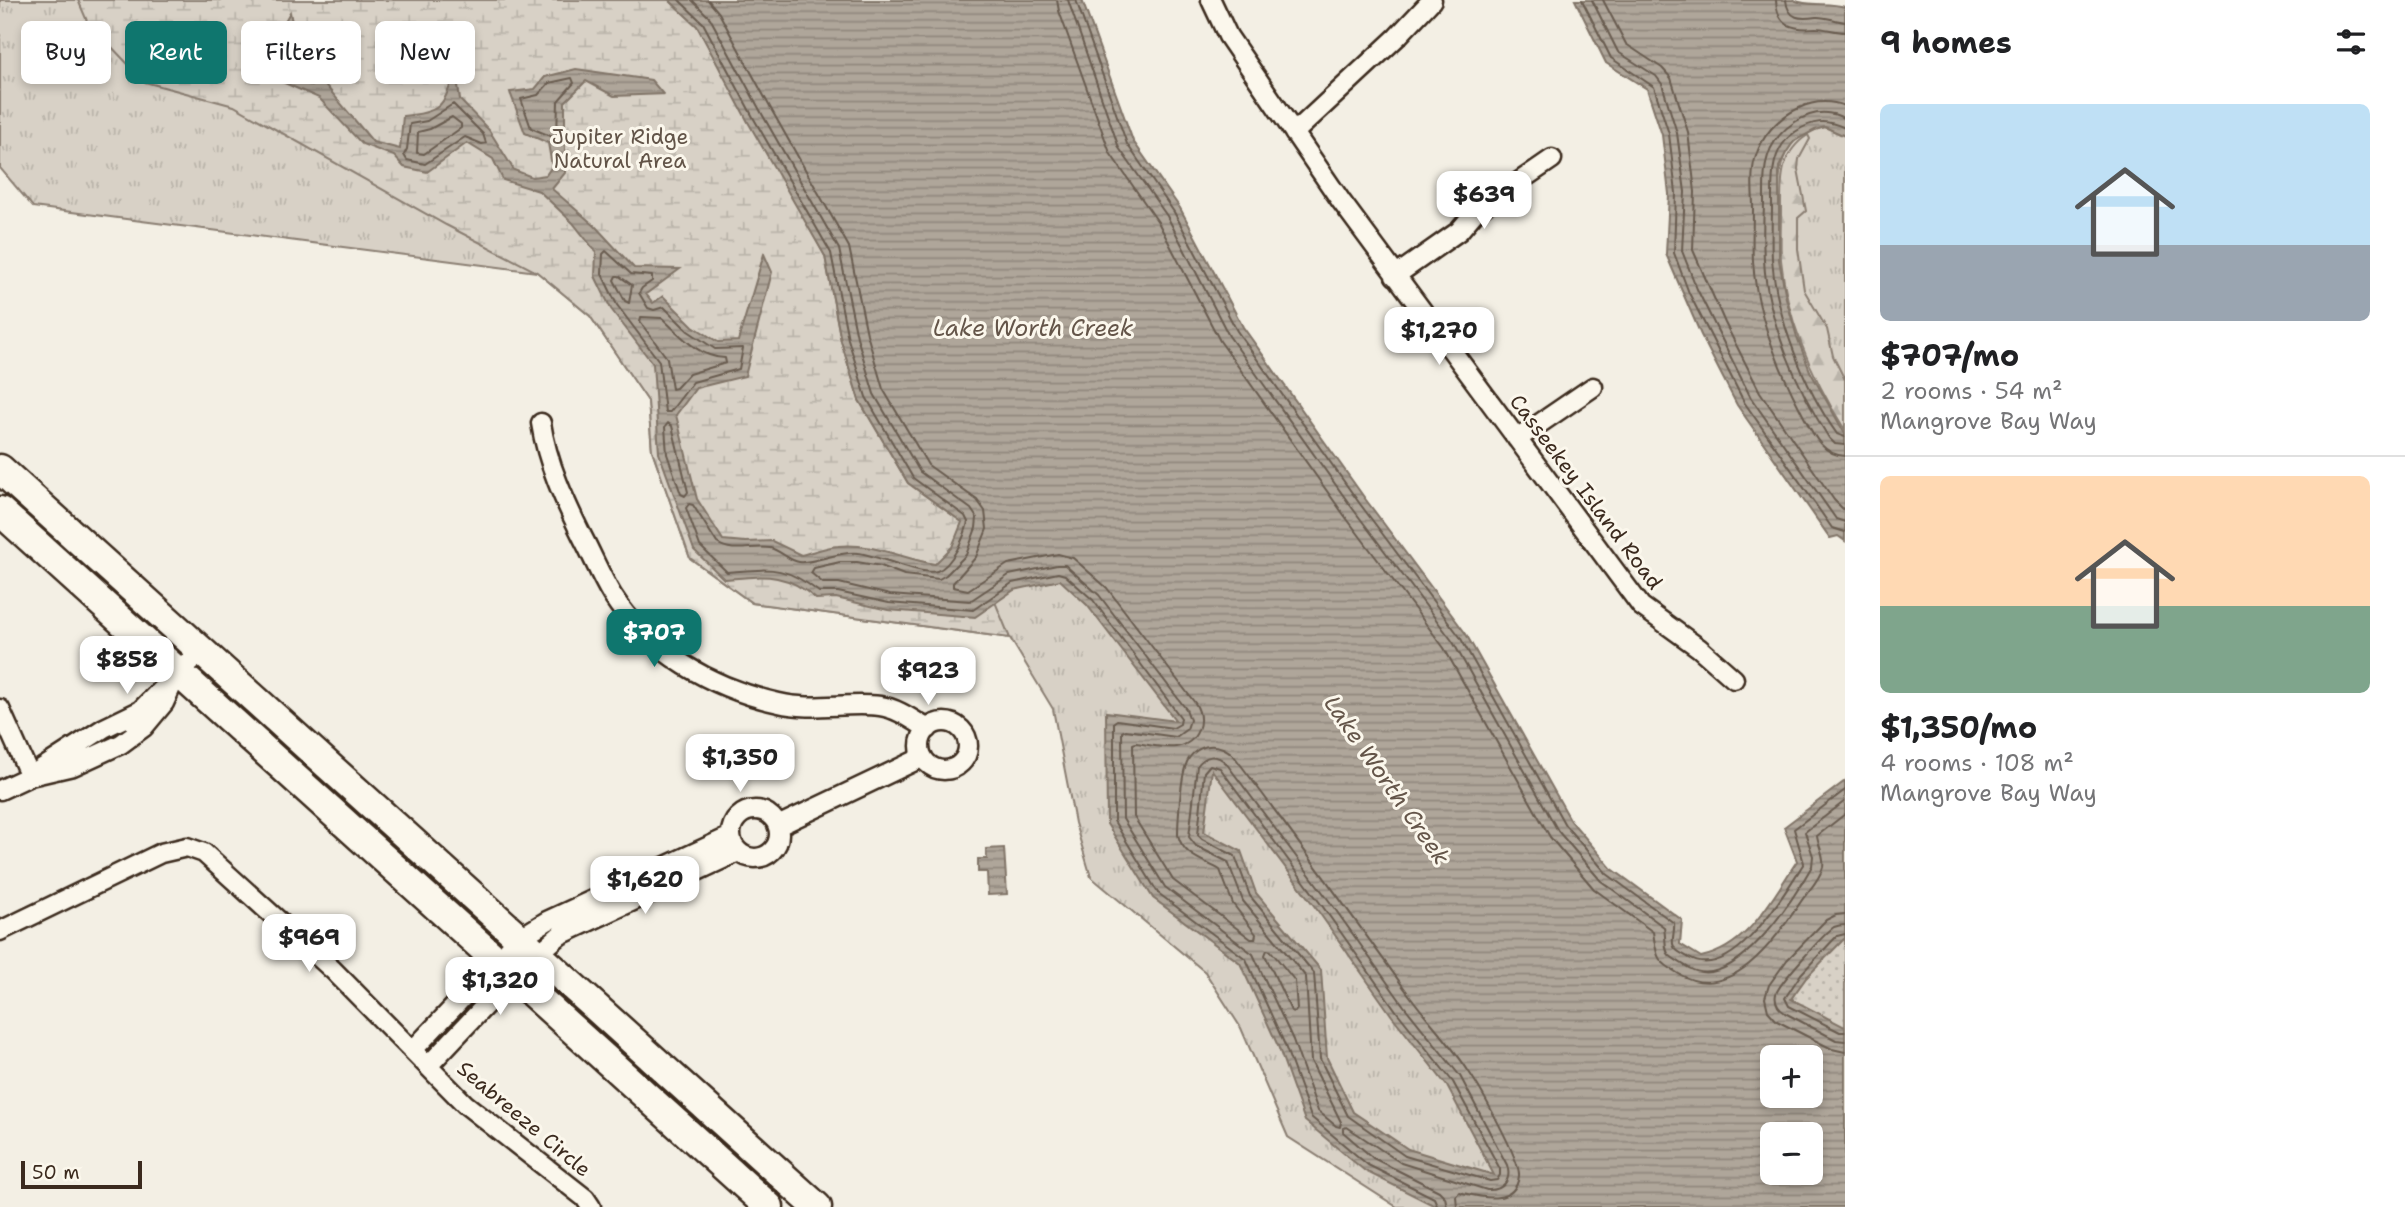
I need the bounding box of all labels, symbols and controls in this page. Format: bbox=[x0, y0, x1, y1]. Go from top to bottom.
chip: Buy bbox=[21, 21, 111, 84]
chip: Rent bbox=[125, 21, 227, 84]
chip: Filters bbox=[241, 21, 361, 84]
chip: New bbox=[375, 21, 475, 84]
text: 9 homes bbox=[1880, 22, 2012, 63]
icon: filters bbox=[2332, 23, 2370, 61]
park label: Jupiter Ridge Natural Area bbox=[552, 123, 688, 175]
icon: home bbox=[2062, 149, 2188, 275]
pin: $639 bbox=[1443, 172, 1525, 231]
text: $639 bbox=[1453, 179, 1515, 209]
pin: $1,270 bbox=[1382, 308, 1496, 367]
water label: Lake Worth Creek bbox=[933, 313, 1133, 343]
text: $1,270 bbox=[1400, 315, 1478, 345]
text: $707/mo bbox=[1880, 335, 2019, 376]
text: 2 rooms · 54 m² bbox=[1880, 376, 2063, 406]
street label: Casseekey Island Road bbox=[1503, 389, 1669, 595]
text: Mangrove Bay Way bbox=[1880, 406, 2097, 436]
icon: home bbox=[2062, 521, 2188, 647]
pin: $707 bbox=[613, 610, 695, 669]
text: $707 bbox=[622, 617, 686, 647]
pin: $858 bbox=[86, 636, 168, 696]
text: $858 bbox=[96, 644, 158, 674]
pin: $923 bbox=[887, 648, 969, 707]
text: $923 bbox=[897, 655, 959, 685]
water label: Lake Worth Creek bbox=[1317, 689, 1457, 871]
text: $1,350/mo bbox=[1880, 707, 2037, 748]
pin: $1,350 bbox=[683, 734, 797, 794]
text: $1,350 bbox=[702, 742, 778, 772]
text: 4 rooms · 108 m² bbox=[1880, 748, 2074, 778]
text: Mangrove Bay Way bbox=[1880, 778, 2097, 808]
pin: $1,620 bbox=[588, 856, 702, 916]
text: $1,620 bbox=[606, 864, 684, 894]
pin: $969 bbox=[268, 914, 350, 974]
text: $969 bbox=[278, 922, 340, 952]
pin: $1,320 bbox=[443, 958, 557, 1017]
text: $1,320 bbox=[461, 965, 539, 995]
map controls bbox=[1760, 1045, 1823, 1185]
button: + bbox=[1760, 1045, 1823, 1108]
street label: Seabreeze Circle bbox=[451, 1055, 597, 1183]
button: − bbox=[1760, 1122, 1823, 1185]
scale bar bbox=[21, 1158, 142, 1190]
text: 50 m bbox=[32, 1160, 80, 1185]

